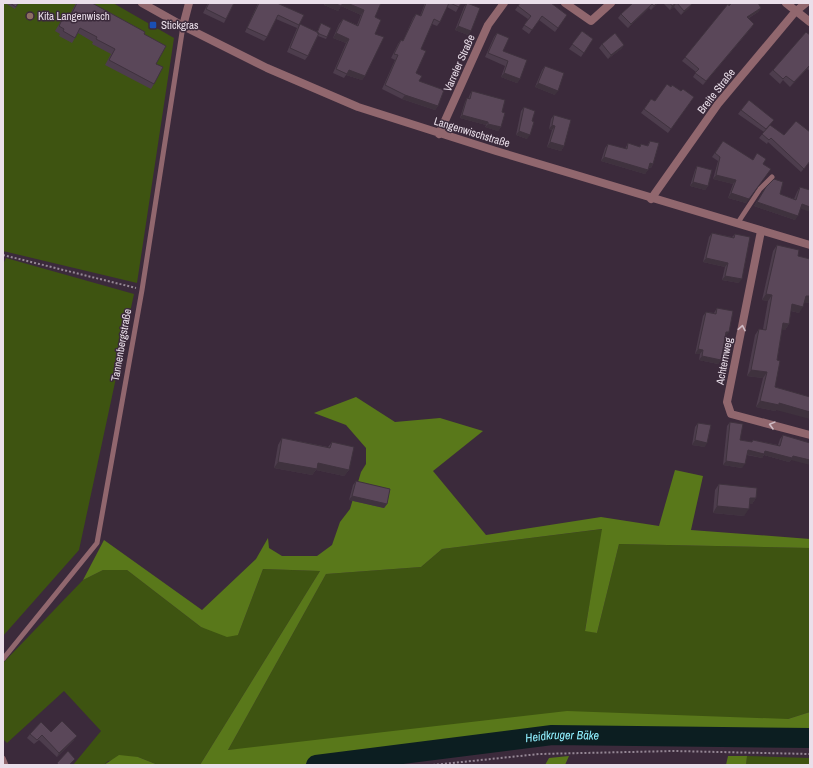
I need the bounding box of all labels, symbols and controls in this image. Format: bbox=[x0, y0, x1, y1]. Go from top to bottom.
place label: Kita Langenwisch bbox=[38, 9, 110, 23]
marker: Kita Langenwisch bbox=[25, 11, 35, 21]
place label: Stickgras bbox=[161, 18, 199, 32]
marker: Stickgras bbox=[148, 20, 158, 30]
street label: Varreler Straße bbox=[440, 32, 478, 94]
street label: Breite Straße bbox=[694, 66, 738, 116]
street label: Langenwischstraße bbox=[432, 114, 512, 150]
street label: Tannenbergstraße bbox=[108, 308, 134, 382]
one-way arrow bbox=[737, 325, 745, 332]
street label: Achternweg bbox=[712, 336, 735, 387]
one-way arrow bbox=[769, 421, 776, 429]
water label: Heidkruger Bäke bbox=[524, 727, 600, 746]

